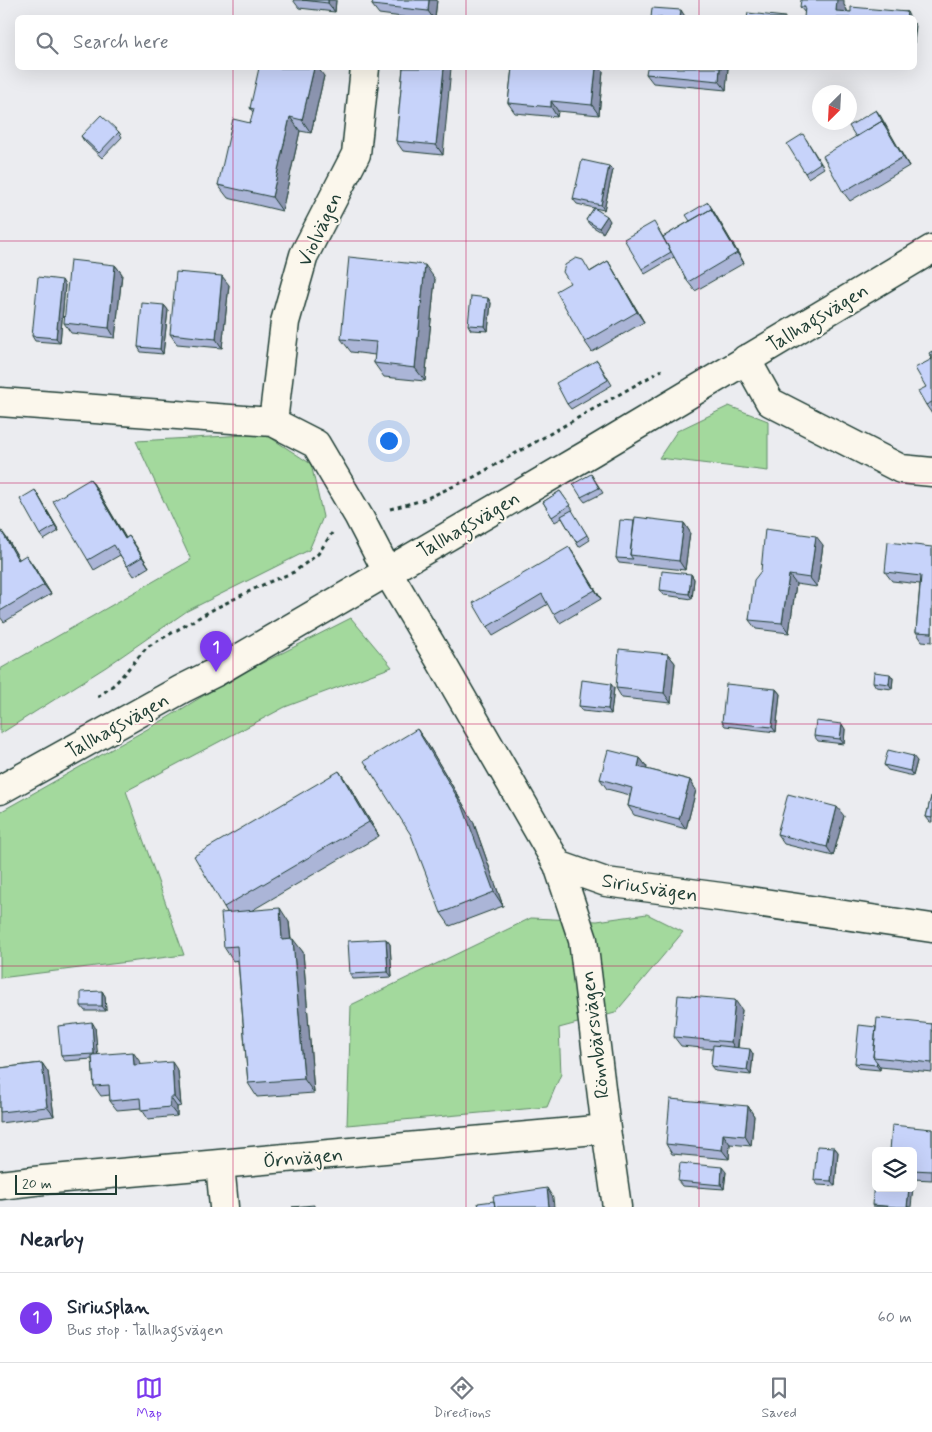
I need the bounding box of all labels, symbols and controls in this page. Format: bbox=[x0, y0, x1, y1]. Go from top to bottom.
search box bbox=[15, 15, 917, 70]
icon: search bbox=[33, 29, 61, 57]
text: Search here bbox=[73, 30, 169, 55]
north arrow bbox=[812, 85, 857, 130]
street label: Violvägen bbox=[291, 188, 349, 271]
street label: Tallhagsvägen bbox=[762, 277, 875, 361]
your location bbox=[376, 428, 402, 454]
street label: Tallhagsvägen bbox=[413, 485, 526, 567]
pin: 1 bbox=[200, 631, 232, 672]
street label: Tallhagsvägen bbox=[61, 687, 175, 768]
street label: Siriusvägen bbox=[600, 868, 700, 909]
street label: Rönnbärsvägen bbox=[574, 969, 617, 1100]
street label: Örnvägen bbox=[262, 1142, 344, 1175]
map controls bbox=[872, 1147, 917, 1192]
button: layers bbox=[872, 1147, 917, 1192]
scale bar bbox=[15, 1172, 118, 1195]
text: 20 m bbox=[22, 1175, 52, 1193]
text: Nearby bbox=[20, 1226, 84, 1254]
text: Siriusplan bbox=[67, 1295, 149, 1320]
text: 1 bbox=[32, 1307, 40, 1328]
text: 60 m bbox=[878, 1307, 912, 1328]
text: Bus stop · Tallhagsvägen bbox=[67, 1320, 224, 1341]
tab: Map bbox=[135, 1374, 163, 1422]
tab: Directions bbox=[434, 1374, 491, 1422]
tab: Saved bbox=[761, 1374, 797, 1422]

